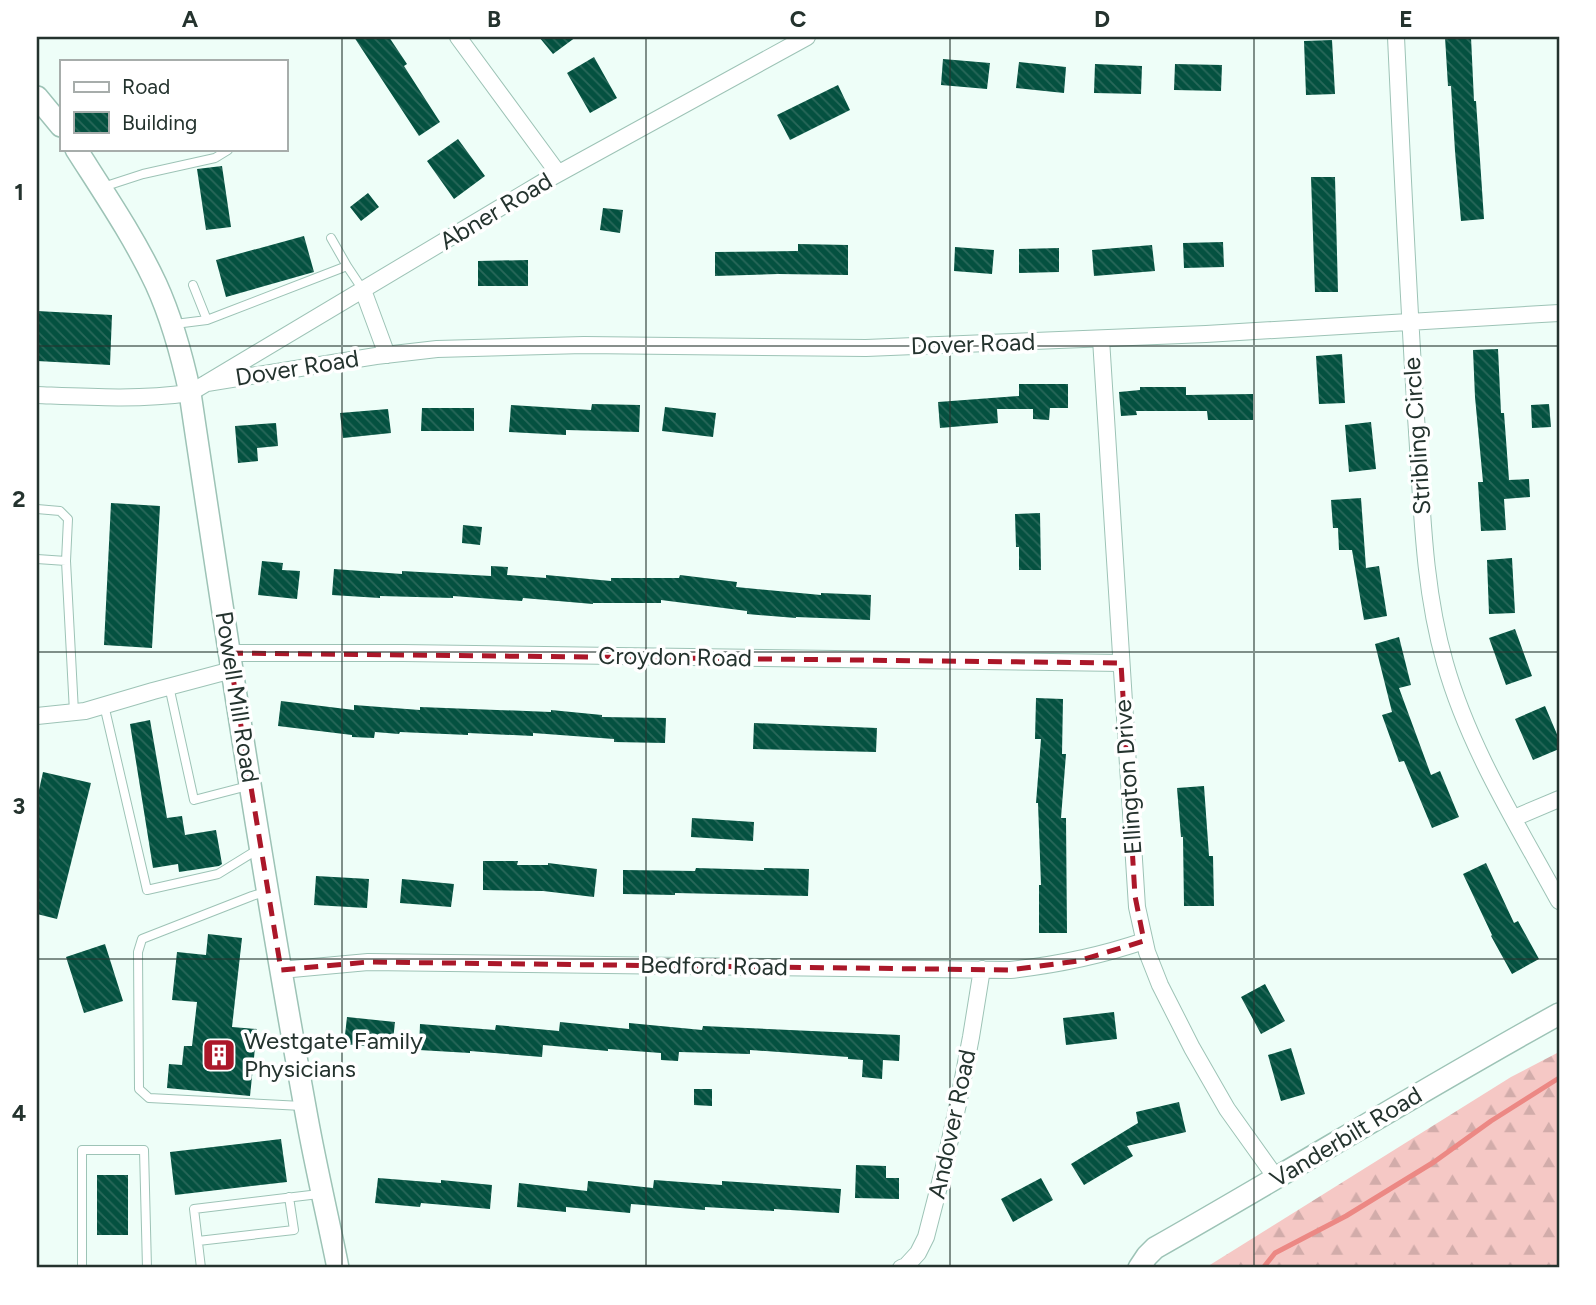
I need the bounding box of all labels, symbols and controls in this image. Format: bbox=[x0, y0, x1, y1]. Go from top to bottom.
text: A bbox=[182, 5, 199, 33]
text: B bbox=[487, 5, 501, 33]
text: C bbox=[790, 5, 807, 33]
text: D bbox=[1094, 5, 1110, 33]
text: E bbox=[1399, 5, 1413, 33]
legend bbox=[60, 60, 287, 150]
text: Road bbox=[122, 74, 170, 99]
text: Building bbox=[122, 110, 197, 135]
street label: Abner Road bbox=[434, 166, 557, 255]
text: 1 bbox=[14, 178, 24, 206]
street label: Dover Road bbox=[910, 327, 1036, 360]
street label: Dover Road bbox=[233, 343, 361, 392]
street label: Stribling Circle bbox=[1397, 356, 1436, 516]
text: 2 bbox=[12, 485, 26, 513]
street label: Powell Mill Road bbox=[210, 609, 265, 785]
street label: Croydon Road bbox=[598, 641, 752, 672]
street label: Ellington Drive bbox=[1108, 698, 1147, 856]
text: 3 bbox=[13, 792, 25, 820]
street label: Bedford Road bbox=[640, 950, 788, 981]
place label: Westgate Family Physicians bbox=[244, 1026, 423, 1083]
building icon: Westgate Family Physicians bbox=[200, 1036, 238, 1074]
street label: Andover Road bbox=[922, 1047, 981, 1201]
street label: Vanderbilt Road bbox=[1265, 1080, 1427, 1193]
text: 4 bbox=[12, 1099, 26, 1127]

